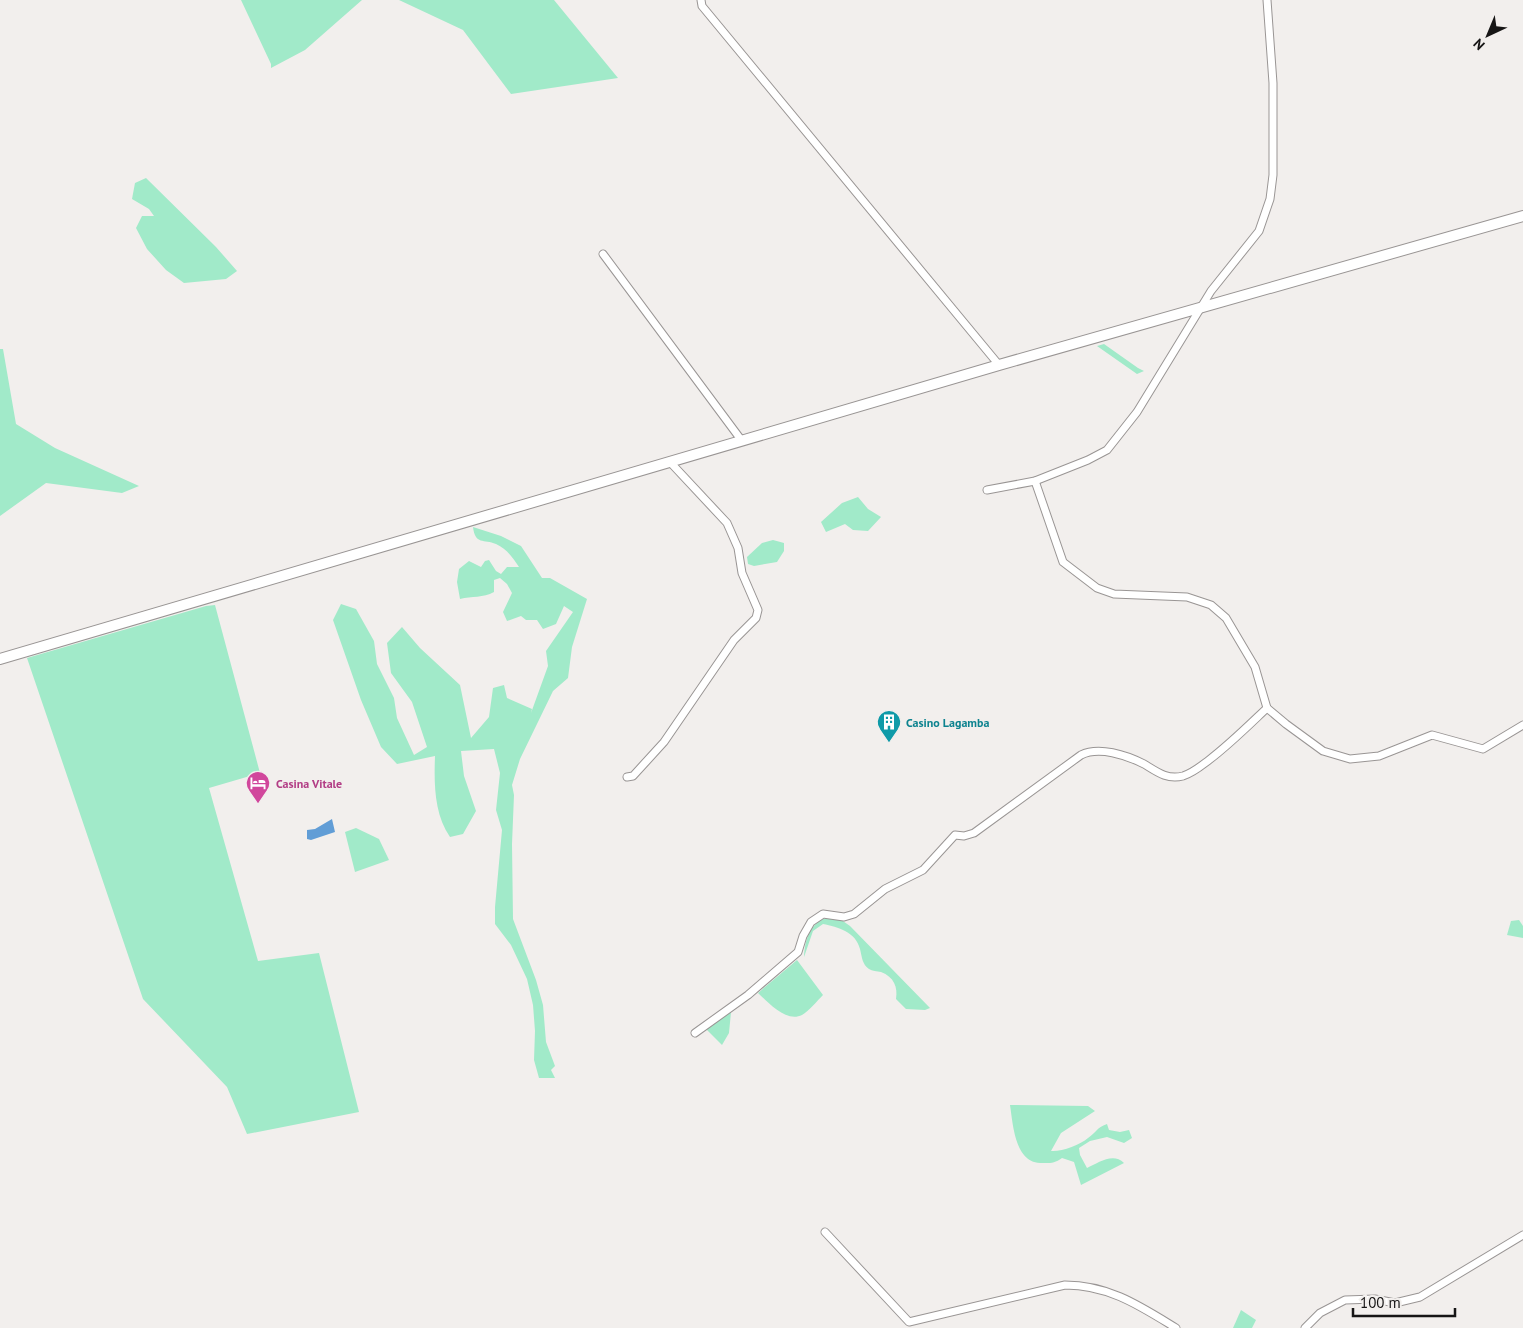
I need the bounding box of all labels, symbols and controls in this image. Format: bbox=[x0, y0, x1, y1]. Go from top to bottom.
north arrow bbox=[1463, 10, 1513, 60]
text: N bbox=[1469, 35, 1489, 54]
building icon: Casino Lagamba bbox=[876, 709, 902, 743]
place label: Casino Lagamba bbox=[906, 715, 989, 730]
hotel icon: Casina Vitale bbox=[245, 770, 271, 804]
place label: Casina Vitale bbox=[276, 776, 342, 791]
scale bar bbox=[1353, 1286, 1456, 1318]
text: 100 m bbox=[1360, 1293, 1401, 1312]

